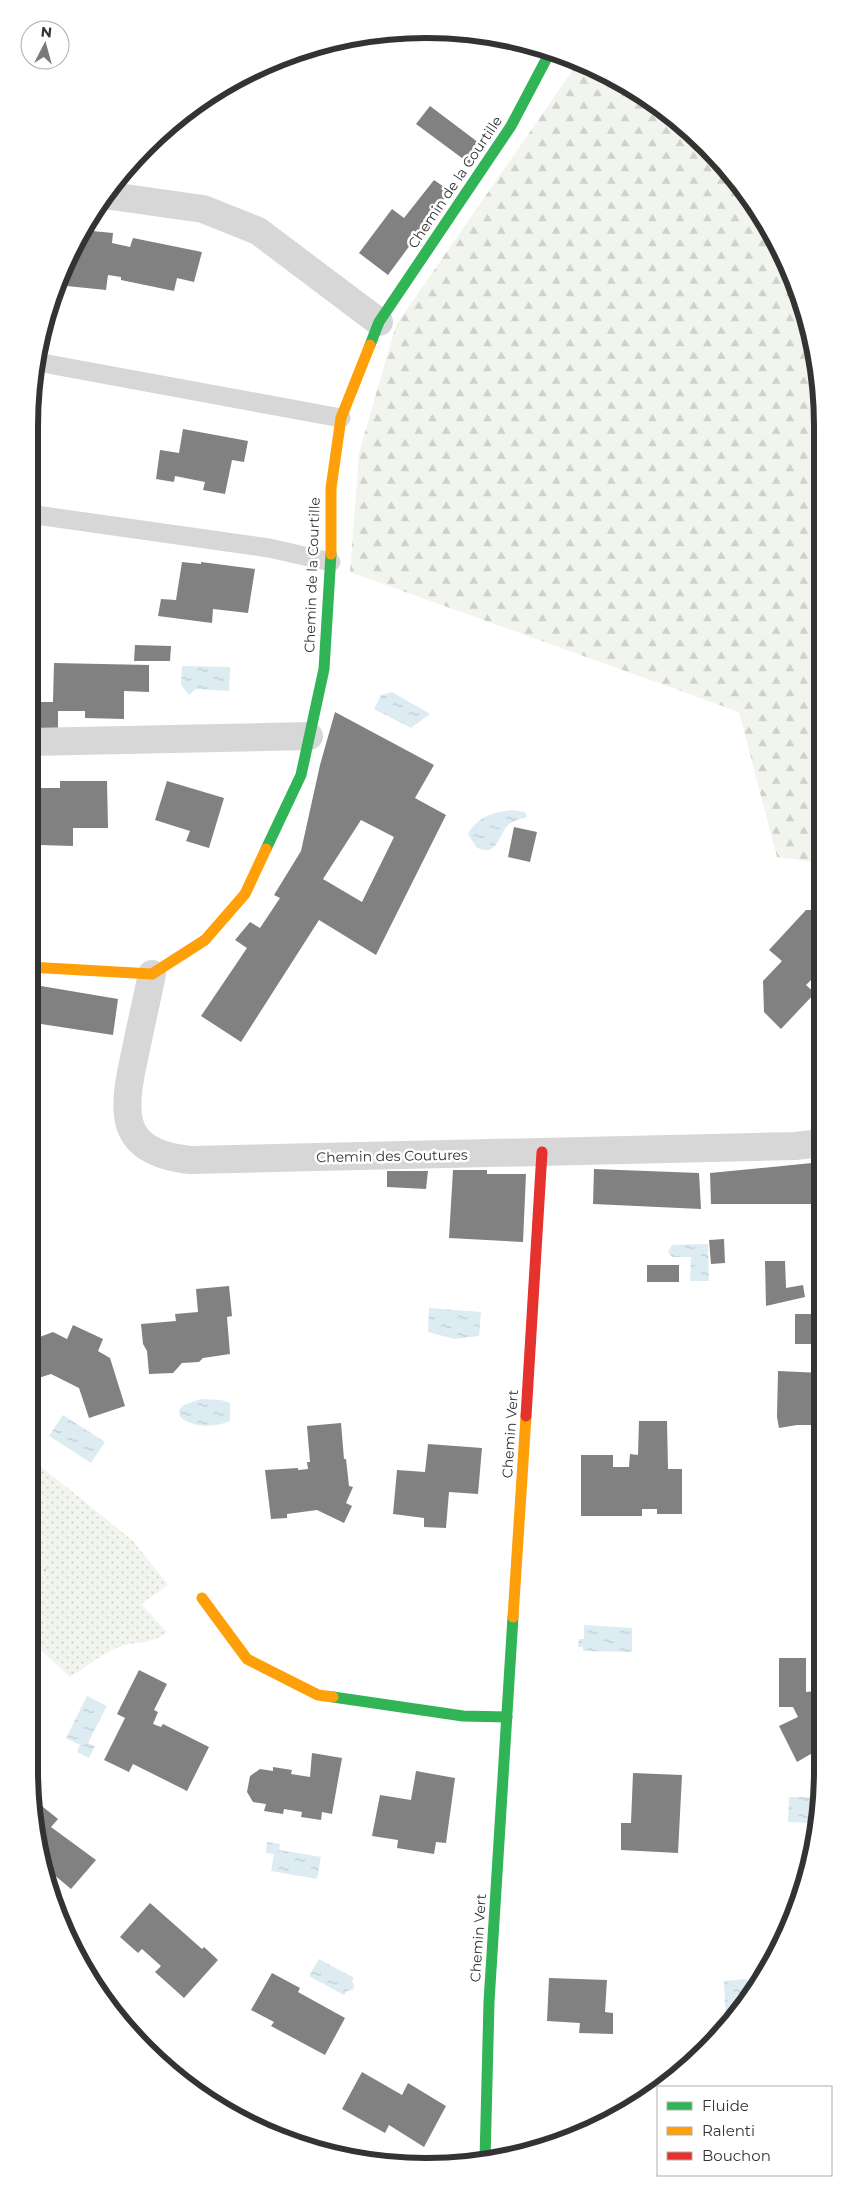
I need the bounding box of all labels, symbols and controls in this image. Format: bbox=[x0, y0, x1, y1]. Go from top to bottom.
north arrow bbox=[20, 20, 70, 70]
text: N bbox=[40, 23, 53, 42]
street label: Chemin de la Courtille bbox=[404, 112, 506, 252]
street label: Chemin de la Courtille bbox=[300, 497, 324, 653]
street label: Chemin des Coutures bbox=[316, 1146, 468, 1166]
street label: Chemin Vert bbox=[498, 1389, 522, 1479]
street label: Chemin Vert bbox=[466, 1893, 490, 1983]
legend bbox=[657, 2086, 832, 2176]
text: Fluide bbox=[702, 2096, 749, 2115]
text: Ralenti bbox=[702, 2121, 755, 2140]
text: Bouchon bbox=[702, 2146, 771, 2165]

